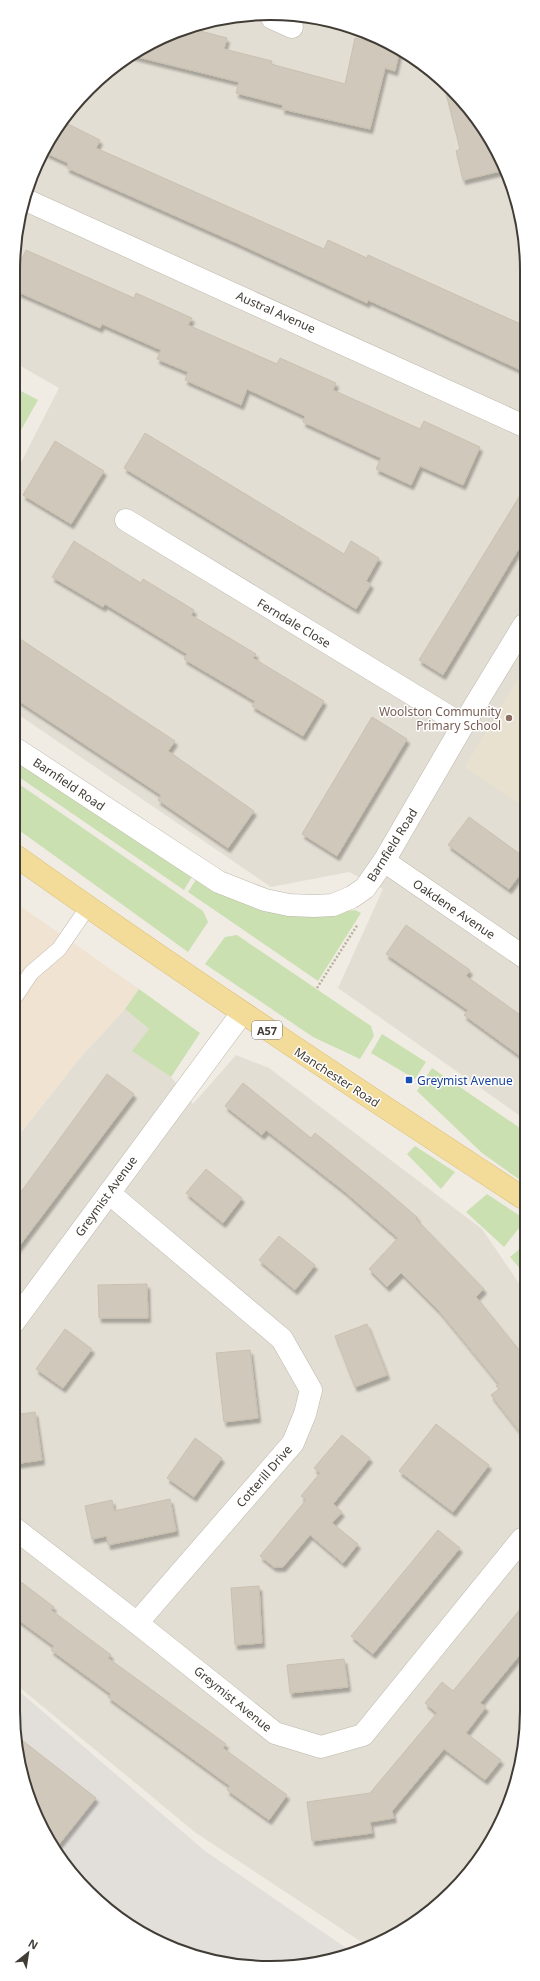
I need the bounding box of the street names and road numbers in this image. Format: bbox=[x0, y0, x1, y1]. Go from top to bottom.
street label: Austral Avenue bbox=[234, 287, 318, 337]
street label: Ferndale Close bbox=[254, 594, 334, 652]
street label: Barnfield Road bbox=[30, 754, 108, 814]
street label: Barnfield Road bbox=[363, 805, 421, 885]
street label: Oakdene Avenue bbox=[409, 875, 499, 943]
road number: A57 bbox=[252, 1021, 282, 1039]
street label: Manchester Road bbox=[291, 1043, 383, 1111]
street label: Greymist Avenue bbox=[71, 1152, 141, 1240]
street label: Cotterill Drive bbox=[232, 1441, 296, 1511]
street label: Greymist Avenue bbox=[190, 1662, 276, 1736]

